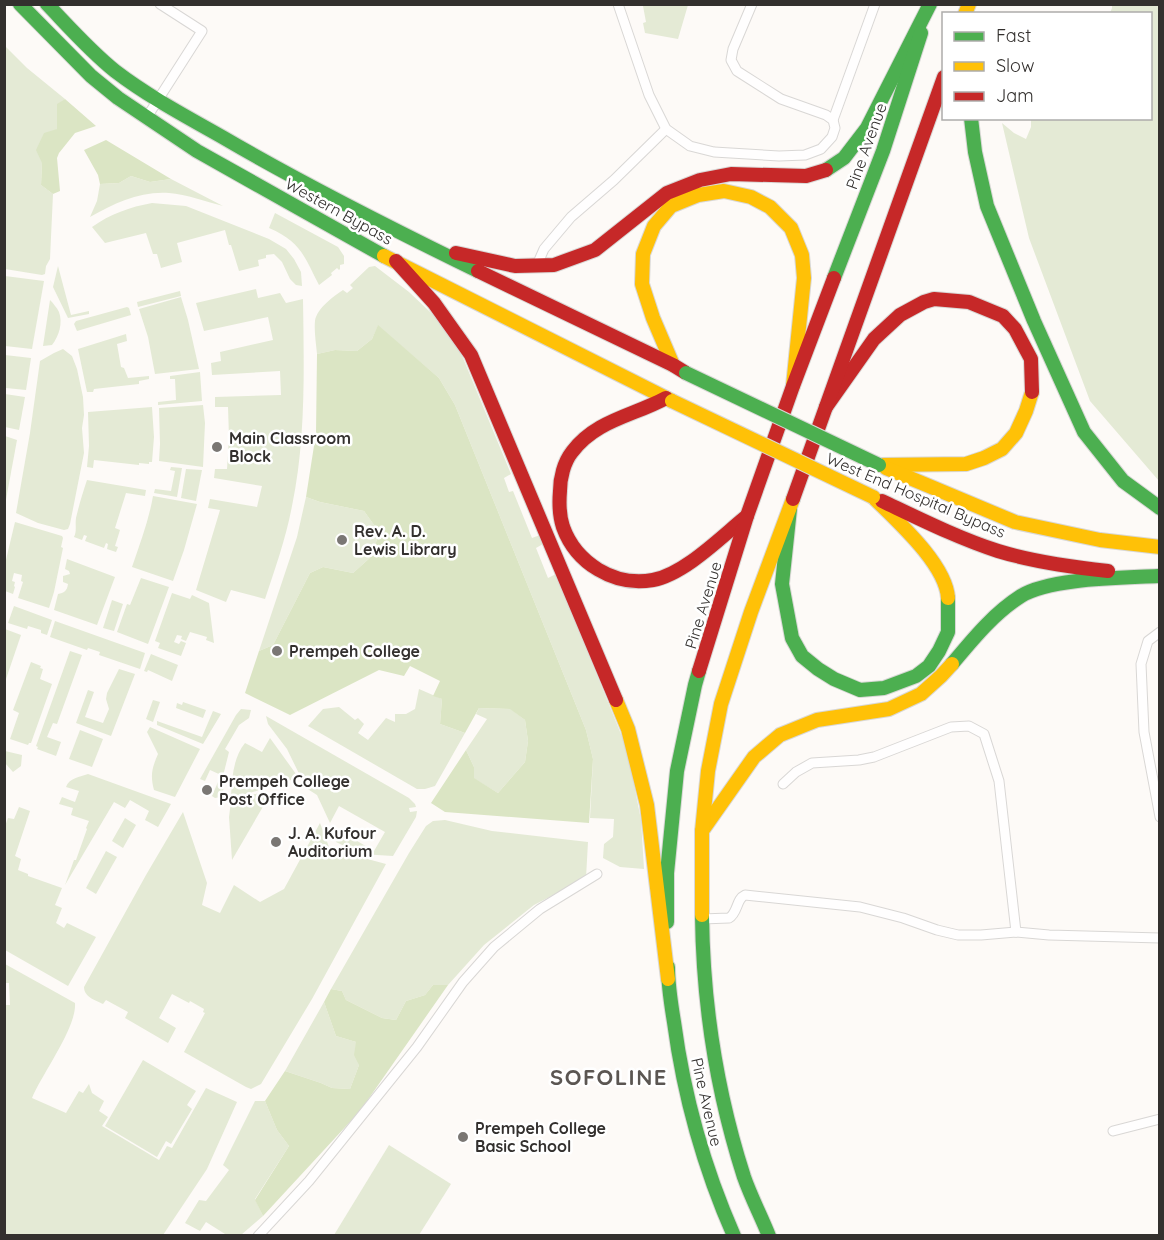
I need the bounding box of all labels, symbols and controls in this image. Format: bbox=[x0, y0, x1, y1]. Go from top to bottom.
legend bbox=[942, 12, 1152, 120]
text: Fast bbox=[996, 24, 1031, 47]
text: Slow bbox=[996, 54, 1034, 77]
text: Jam bbox=[996, 84, 1034, 107]
street label: Pine Avenue bbox=[841, 100, 891, 192]
street label: Western Bypass bbox=[282, 173, 396, 249]
place label: Main Classroom Block bbox=[229, 428, 351, 466]
marker: Main Classroom Block bbox=[210, 440, 224, 454]
street label: West End Hospital Bypass bbox=[823, 448, 1009, 542]
place label: Rev. A. D. Lewis Library bbox=[354, 521, 457, 559]
marker: Rev. A. D. Lewis Library bbox=[335, 533, 349, 547]
street label: Pine Avenue bbox=[680, 559, 726, 651]
place label: Prempeh College bbox=[289, 641, 420, 661]
marker: Prempeh College bbox=[270, 644, 284, 658]
place label: Prempeh College Post Office bbox=[219, 771, 350, 809]
marker: Prempeh College Post Office bbox=[200, 783, 214, 797]
place label: J. A. Kufour Auditorium bbox=[288, 823, 377, 861]
marker: J. A. Kufour Auditorium bbox=[269, 835, 283, 849]
street label: Pine Avenue bbox=[687, 1056, 727, 1148]
district label: SOFOLINE bbox=[550, 1063, 668, 1091]
place label: Prempeh College Basic School bbox=[475, 1118, 606, 1156]
marker: Prempeh College Basic School bbox=[456, 1130, 470, 1144]

